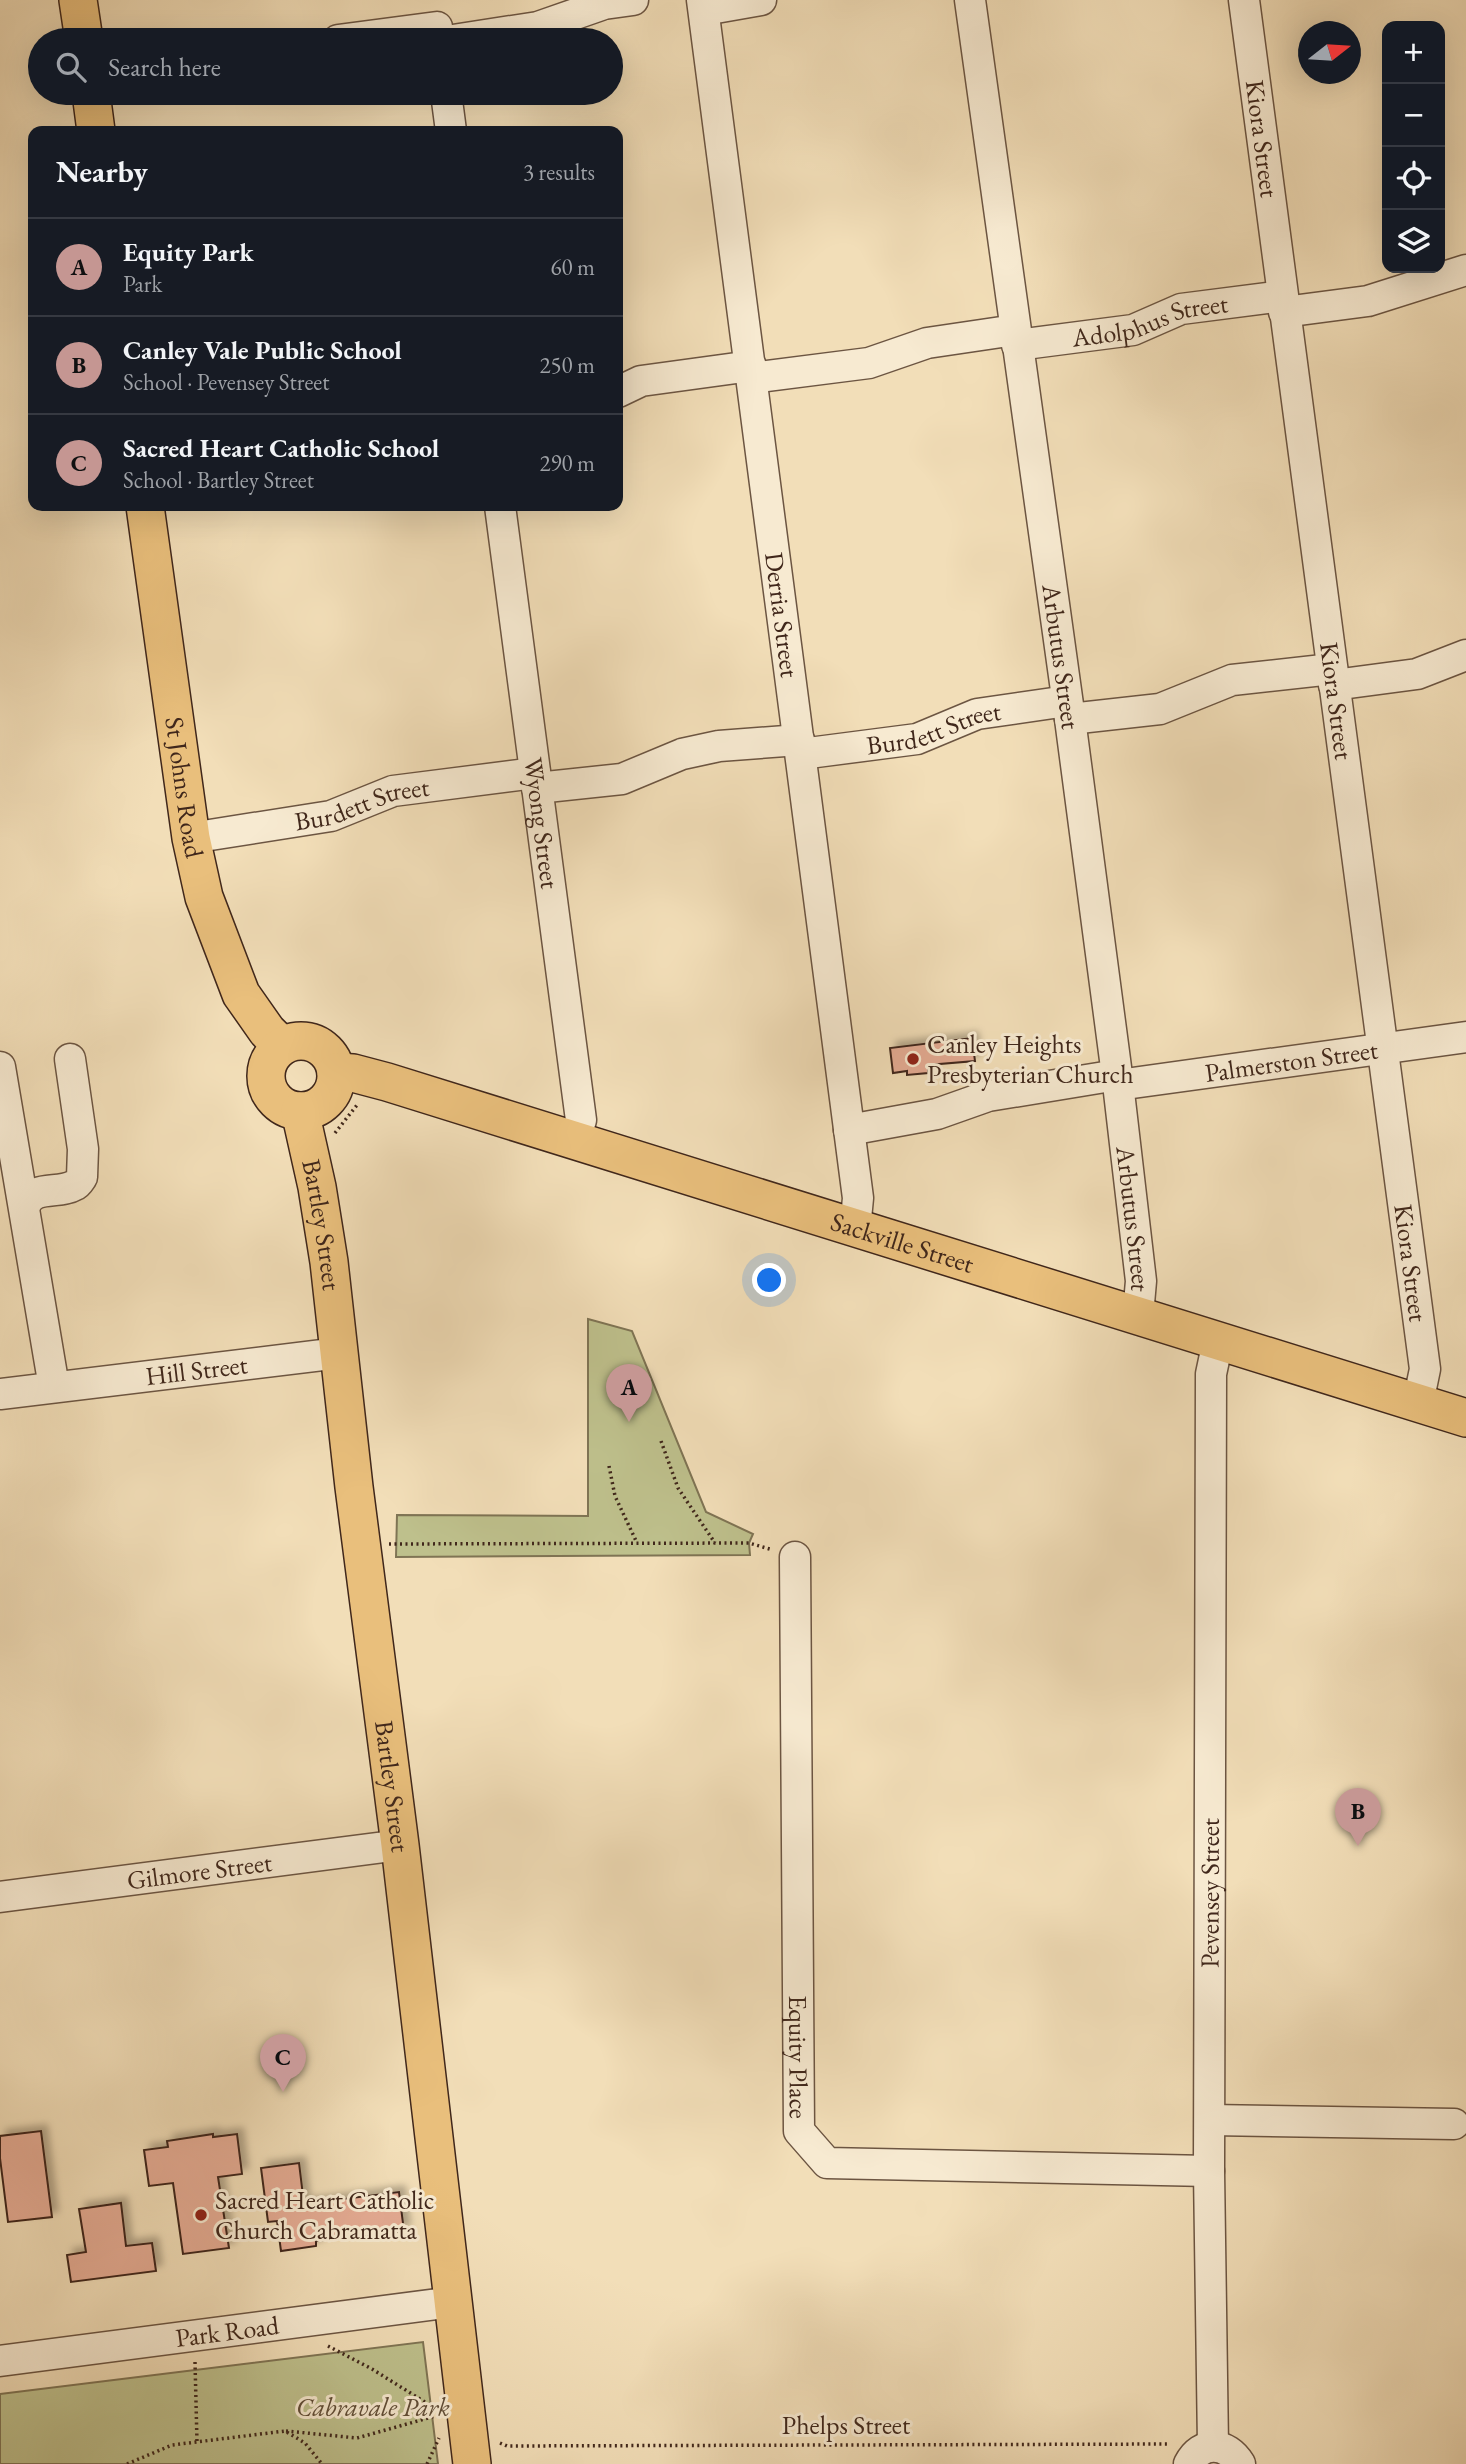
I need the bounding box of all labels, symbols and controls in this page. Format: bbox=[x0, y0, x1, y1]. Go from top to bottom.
north arrow bbox=[1298, 21, 1361, 84]
map controls bbox=[1382, 21, 1445, 273]
button: + bbox=[1382, 21, 1445, 84]
search box bbox=[28, 28, 623, 105]
icon: search bbox=[52, 48, 90, 86]
text: Search here bbox=[108, 50, 221, 84]
street label: Kiora Street bbox=[1238, 78, 1287, 200]
button: − bbox=[1382, 84, 1445, 147]
button: locate bbox=[1382, 147, 1445, 210]
text: Nearby bbox=[56, 152, 148, 191]
text: 3 results bbox=[523, 157, 595, 187]
button: layers bbox=[1382, 210, 1445, 273]
text: Equity Park bbox=[123, 235, 254, 269]
text: A bbox=[71, 252, 87, 282]
text: 60 m bbox=[550, 252, 595, 282]
text: Park bbox=[123, 269, 162, 299]
street label: Adolphus Street bbox=[1069, 286, 1230, 355]
text: Canley Vale Public School bbox=[123, 333, 402, 367]
text: B bbox=[72, 350, 86, 380]
text: 250 m bbox=[539, 350, 595, 380]
text: School · Pevensey Street bbox=[123, 367, 329, 397]
text: Sacred Heart Catholic School bbox=[123, 431, 439, 465]
text: C bbox=[71, 448, 87, 478]
text: 290 m bbox=[539, 448, 595, 478]
text: School · Bartley Street bbox=[123, 465, 314, 495]
street label: Derria Street bbox=[757, 550, 807, 680]
street label: Arbutus Street bbox=[1034, 581, 1088, 731]
street label: Kiora Street bbox=[1312, 640, 1361, 762]
street label: Burdett Street bbox=[864, 694, 1003, 762]
street label: St Johns Road bbox=[157, 715, 212, 862]
street label: Wyong Street bbox=[516, 755, 567, 891]
street label: Burdett Street bbox=[292, 770, 431, 838]
place label: Canley Heights Presbyterian Church bbox=[927, 1027, 1134, 1091]
street label: Palmerston Street bbox=[1203, 1032, 1380, 1090]
marker: Canley Heights Presbyterian Church bbox=[905, 1051, 921, 1067]
street label: Arbutus Street bbox=[1108, 1143, 1158, 1293]
street label: Bartley Street bbox=[294, 1156, 349, 1292]
street label: Kiora Street bbox=[1386, 1202, 1436, 1324]
street label: Sackville Street bbox=[827, 1204, 978, 1281]
your location bbox=[752, 1263, 786, 1297]
street label: Hill Street bbox=[144, 1347, 249, 1393]
pin: A bbox=[606, 1364, 652, 1422]
street label: Bartley Street bbox=[367, 1718, 418, 1854]
pin: B bbox=[1335, 1788, 1381, 1846]
street label: Pevensey Street bbox=[1193, 1818, 1227, 1968]
street label: Gilmore Street bbox=[125, 1845, 274, 1897]
street label: Equity Place bbox=[781, 1995, 816, 2119]
pin: C bbox=[260, 2034, 306, 2092]
place label: Sacred Heart Catholic Church Cabramatta bbox=[215, 2183, 434, 2247]
marker: Sacred Heart Catholic Church Cabramatta bbox=[193, 2207, 209, 2223]
street label: Park Road bbox=[173, 2308, 282, 2355]
park label: Cabravale Park bbox=[296, 2390, 450, 2424]
street label: Phelps Street bbox=[782, 2408, 910, 2442]

